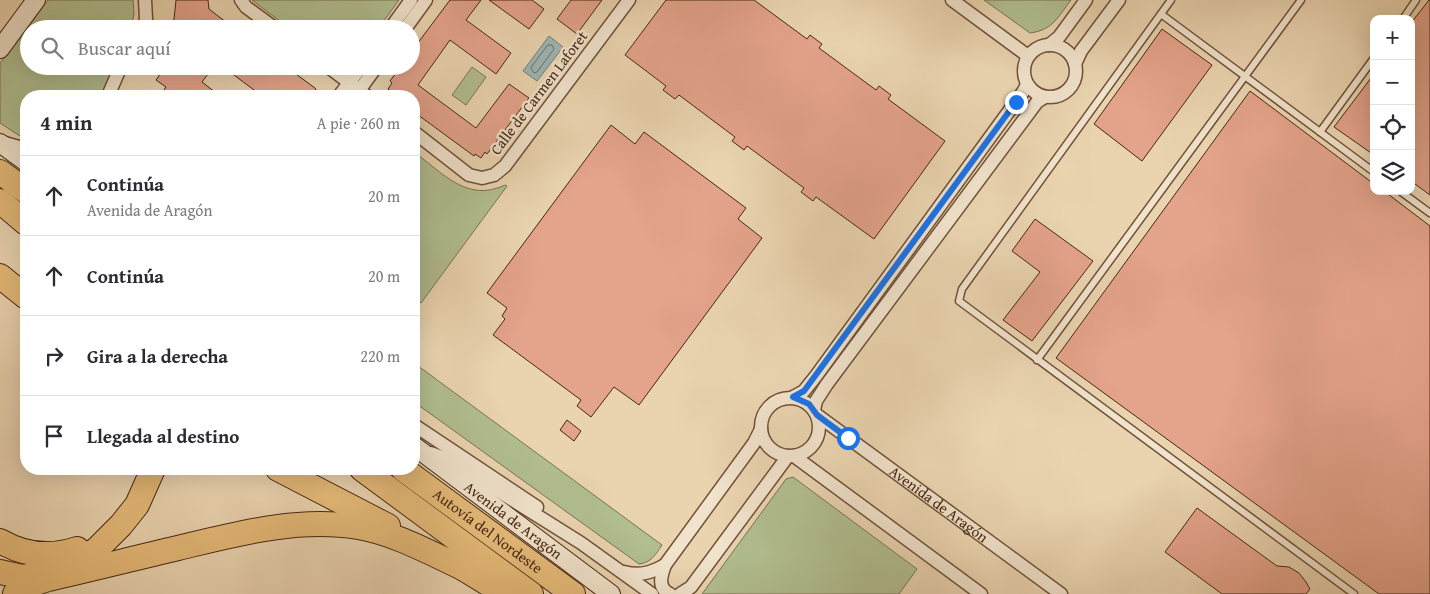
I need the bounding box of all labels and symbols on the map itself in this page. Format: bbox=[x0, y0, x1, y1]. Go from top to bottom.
street label: Calle de Carmen Laforet bbox=[485, 26, 593, 159]
route end bbox=[1005, 91, 1028, 114]
route start bbox=[837, 427, 860, 450]
street label: Avenida de Aragón bbox=[885, 461, 993, 548]
street label: Avenida de Aragón bbox=[460, 476, 567, 564]
street label: Autovía del Nordeste bbox=[429, 483, 547, 578]

